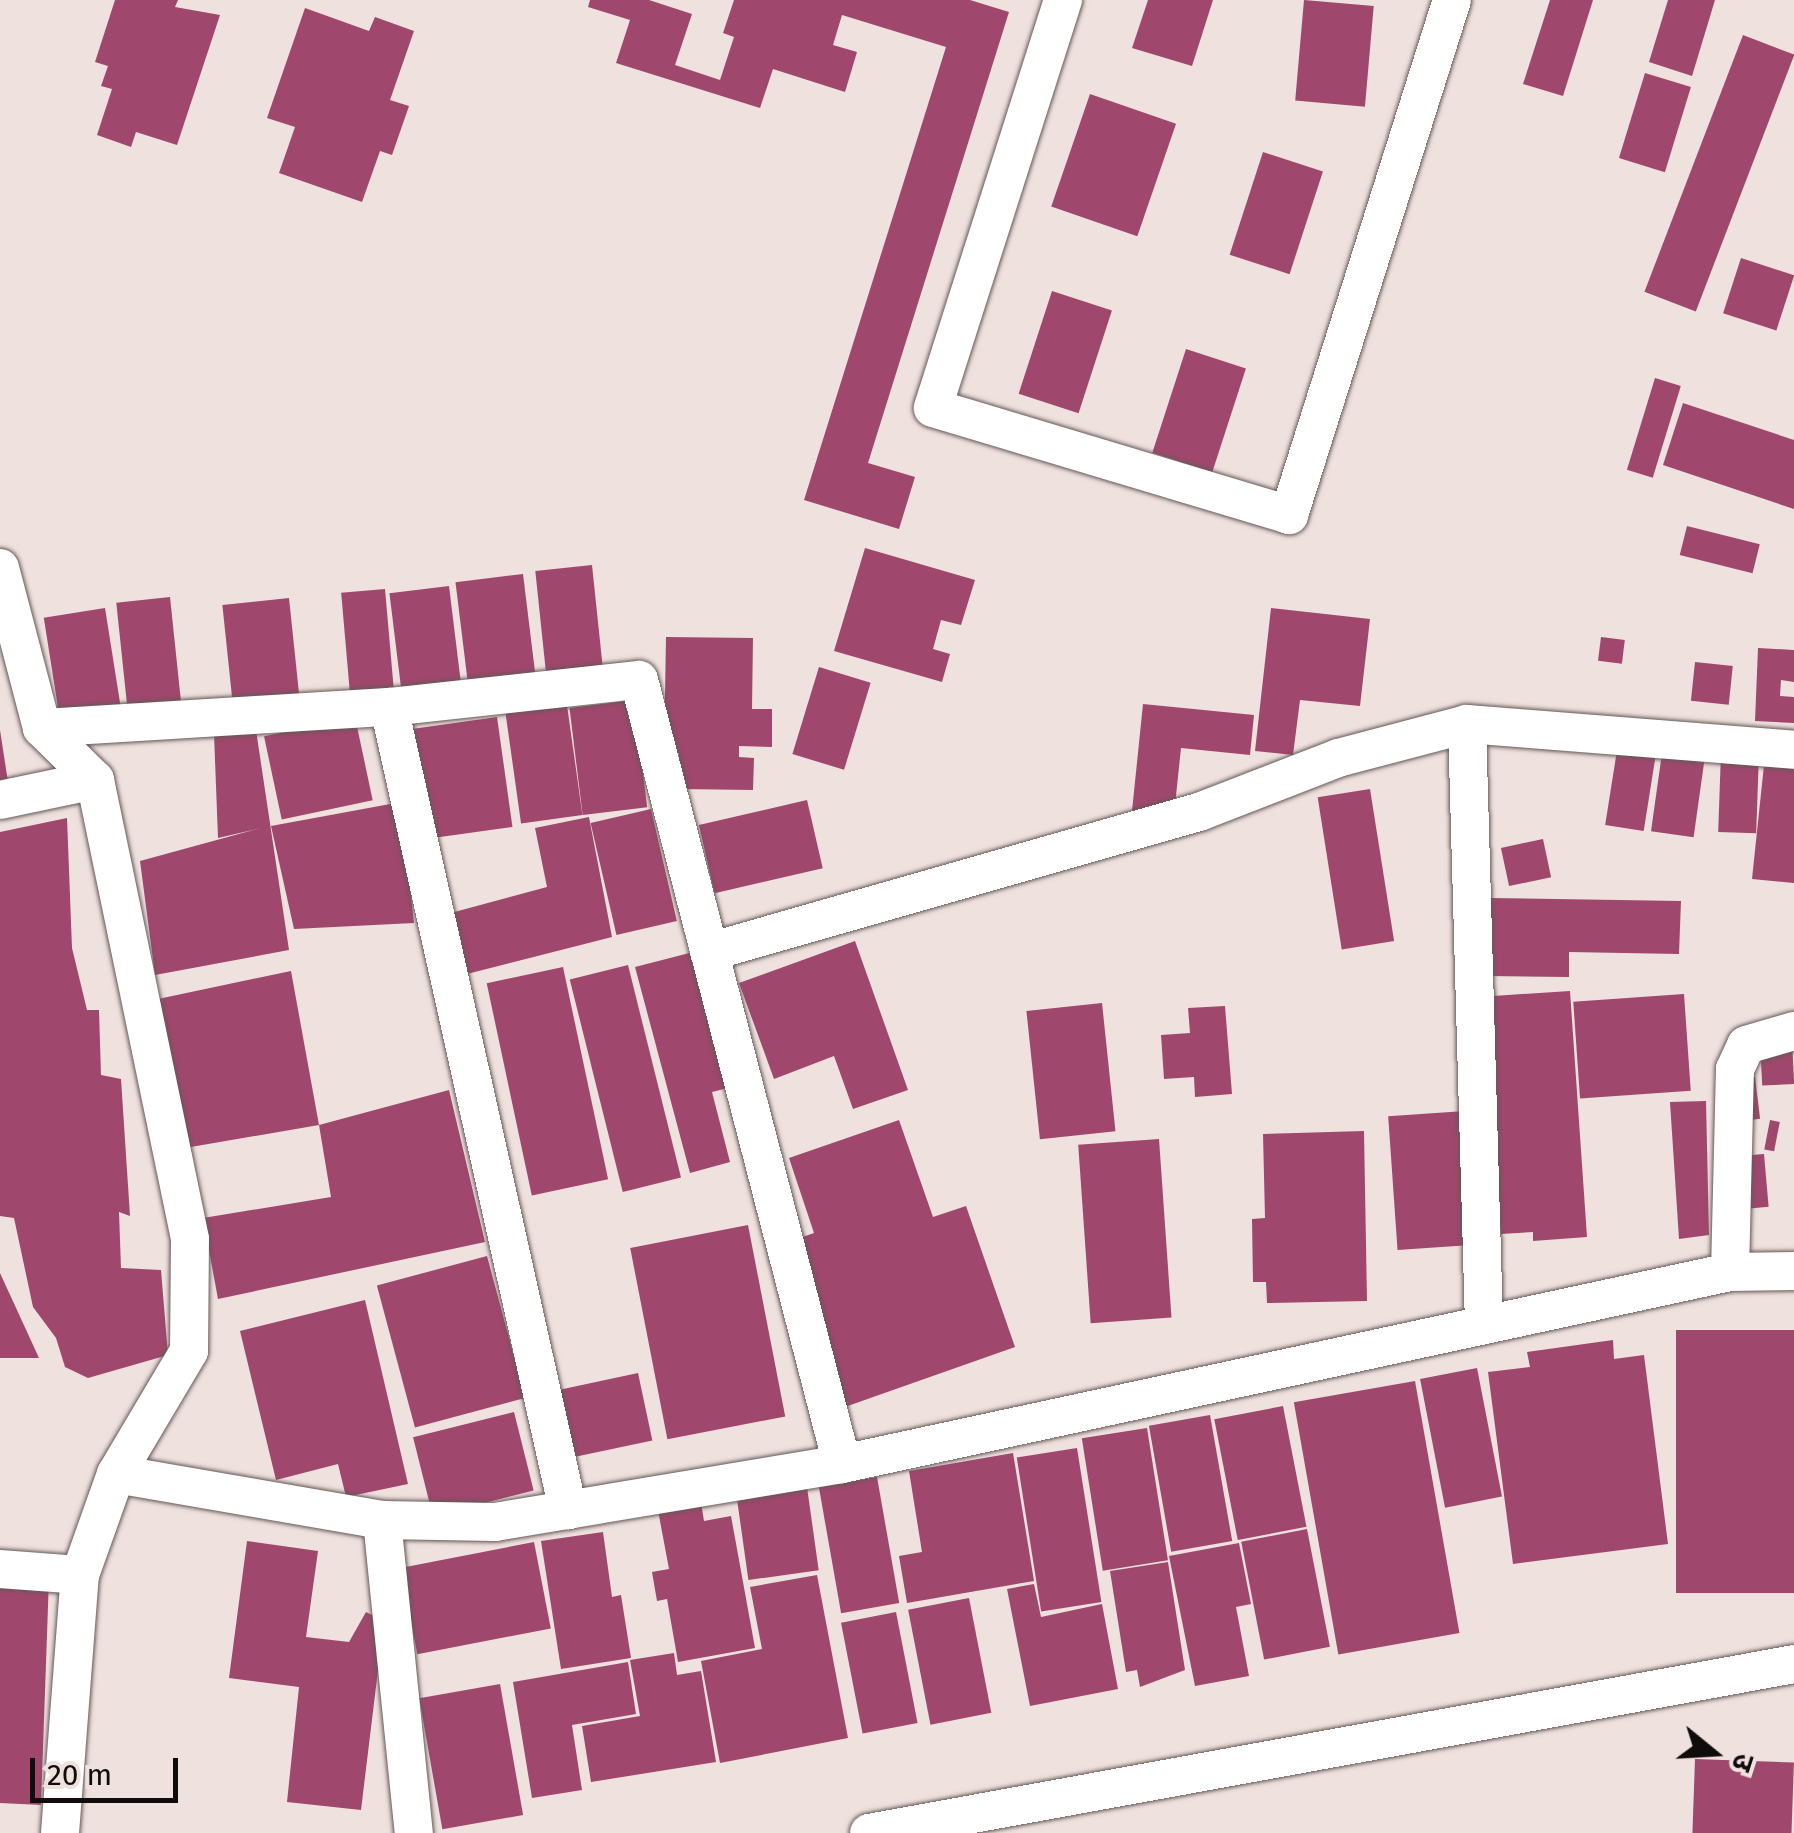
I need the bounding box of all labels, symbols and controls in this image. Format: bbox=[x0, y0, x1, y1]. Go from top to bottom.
north arrow bbox=[1664, 1703, 1764, 1803]
scale bar bbox=[35, 1738, 182, 1800]
text: उ bbox=[1725, 1750, 1761, 1775]
text: 20 m bbox=[47, 1757, 112, 1793]

